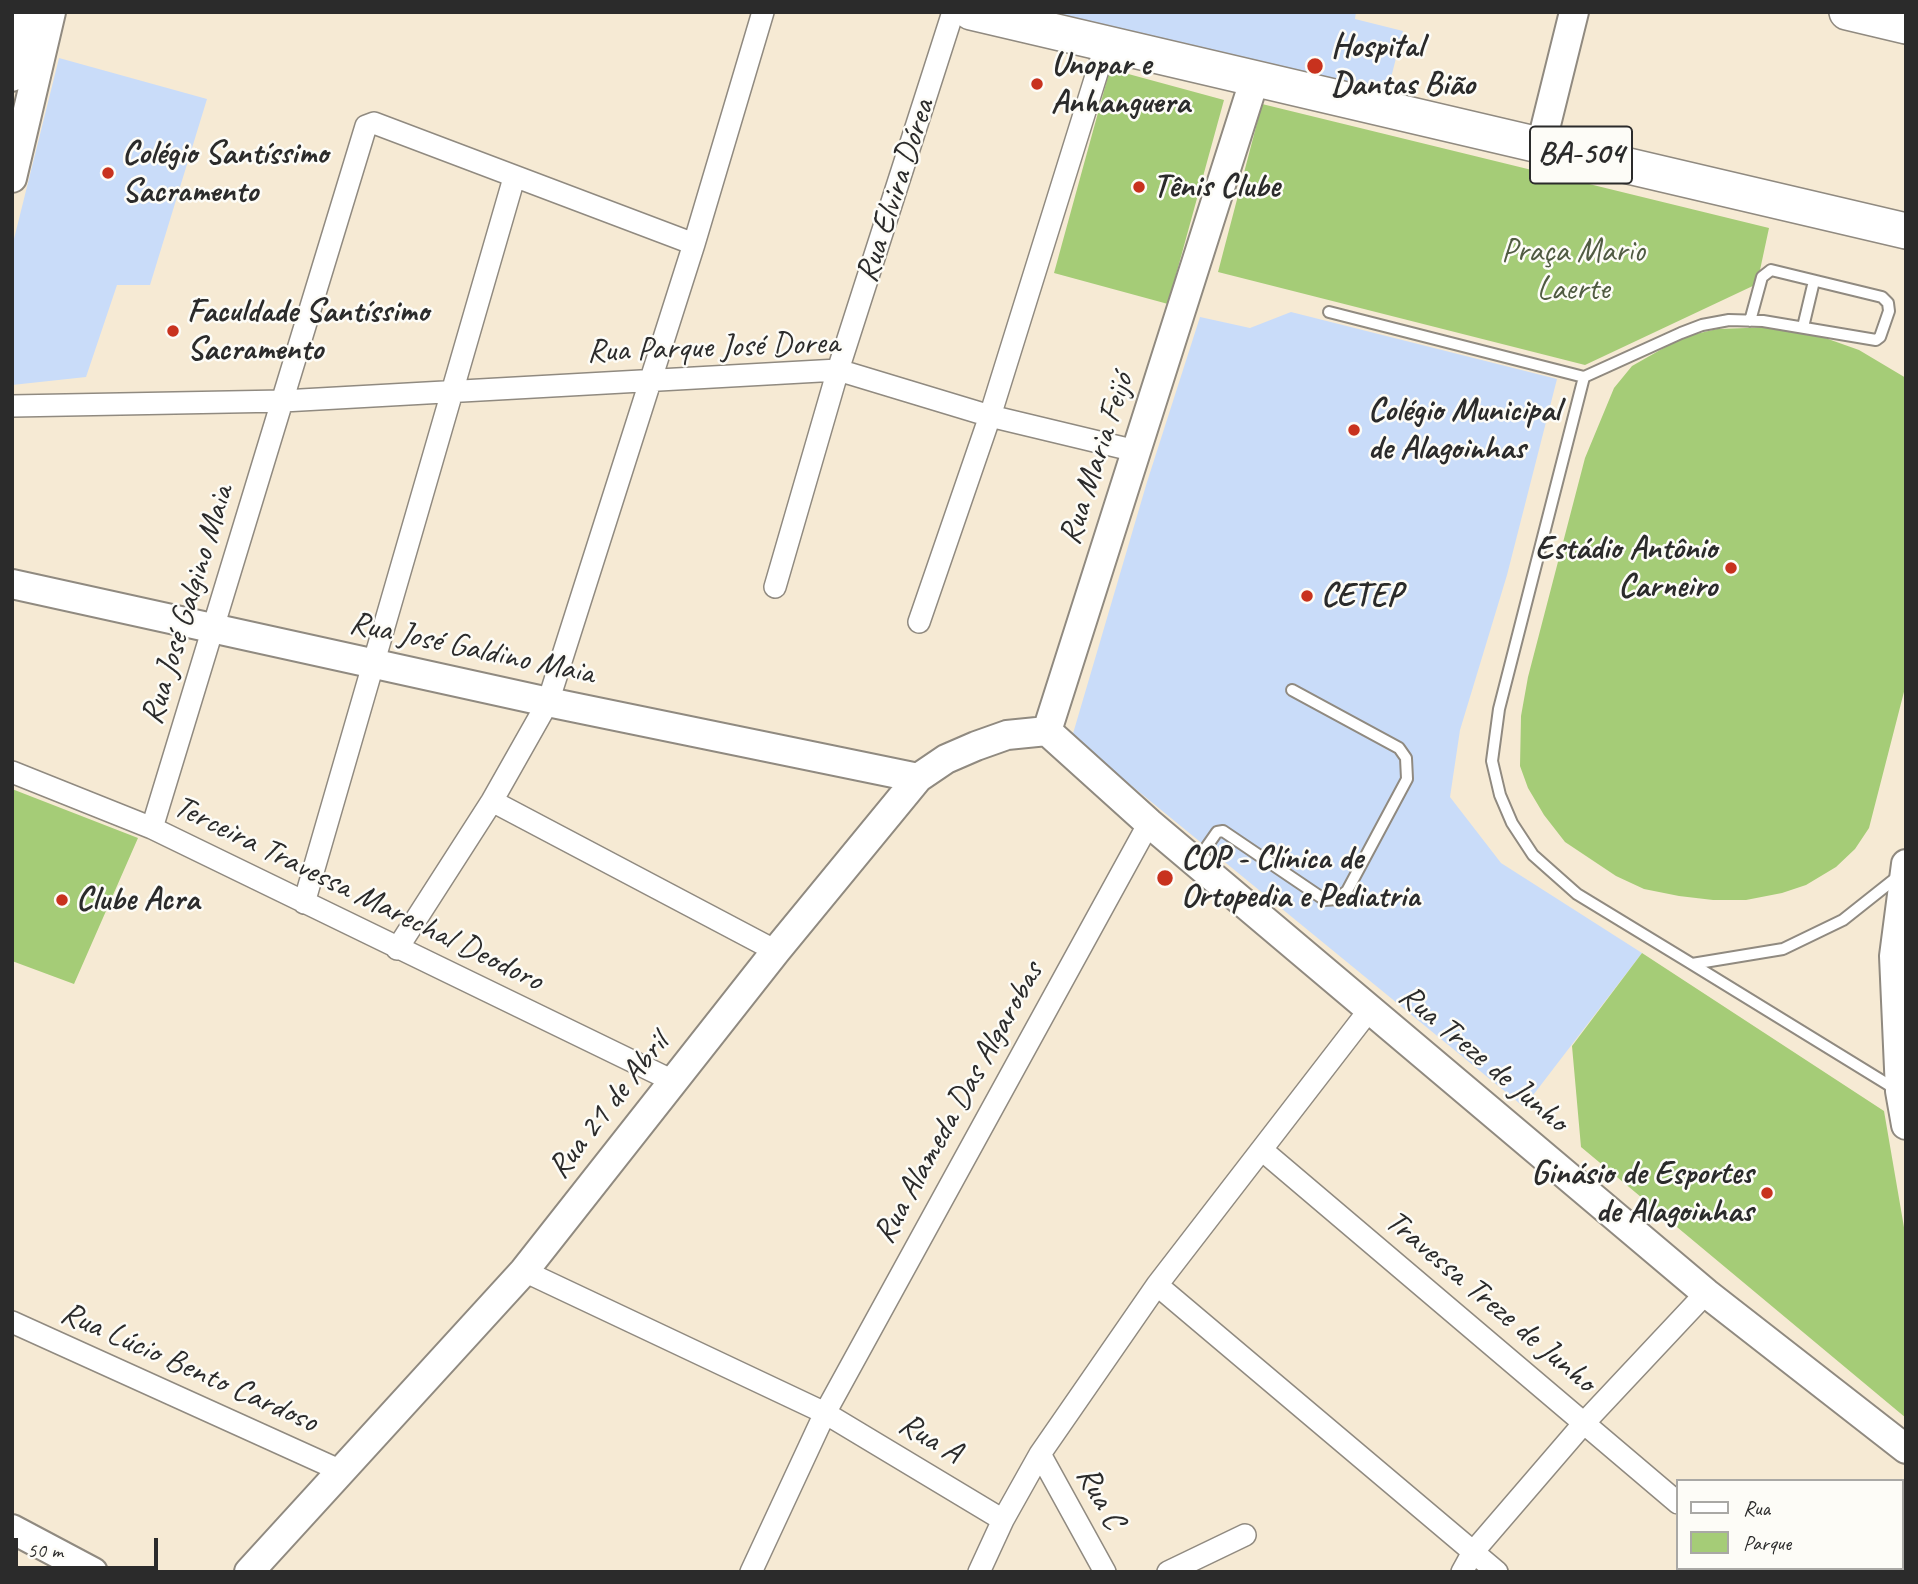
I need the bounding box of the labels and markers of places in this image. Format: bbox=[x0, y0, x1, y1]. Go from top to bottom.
place label: Hospital Dantas Bião bbox=[1331, 27, 1475, 105]
place label: Unopar e Anhanguera bbox=[1051, 45, 1190, 123]
marker: Hospital Dantas Bião bbox=[1305, 56, 1325, 76]
marker: Unopar e Anhanguera bbox=[1029, 76, 1045, 92]
place label: Colégio Santíssimo Sacramento bbox=[122, 134, 328, 212]
marker: Colégio Santíssimo Sacramento bbox=[100, 165, 116, 181]
place label: Tênis Clube bbox=[1153, 167, 1280, 207]
marker: Tênis Clube bbox=[1131, 179, 1147, 195]
place label: Faculdade Santíssimo Sacramento bbox=[187, 292, 429, 370]
marker: Faculdade Santíssimo Sacramento bbox=[165, 323, 181, 339]
place label: Colégio Municipal de Alagoinhas bbox=[1368, 391, 1560, 469]
marker: Colégio Municipal de Alagoinhas bbox=[1346, 422, 1362, 438]
place label: Estádio Antônio Carneiro bbox=[1535, 529, 1717, 607]
marker: Estádio Antônio Carneiro bbox=[1723, 560, 1739, 576]
place label: CETEP bbox=[1321, 576, 1402, 616]
marker: CETEP bbox=[1299, 588, 1315, 604]
place label: COP - Clínica de Ortopedia e Pediatria bbox=[1181, 839, 1420, 917]
marker: COP - Clínica de Ortopedia e Pediatria bbox=[1155, 868, 1175, 888]
place label: Clube Acra bbox=[76, 880, 199, 920]
marker: Clube Acra bbox=[54, 892, 70, 908]
place label: Ginásio de Esportes de Alagoinhas bbox=[1531, 1154, 1753, 1232]
marker: Ginásio de Esportes de Alagoinhas bbox=[1759, 1185, 1775, 1201]

